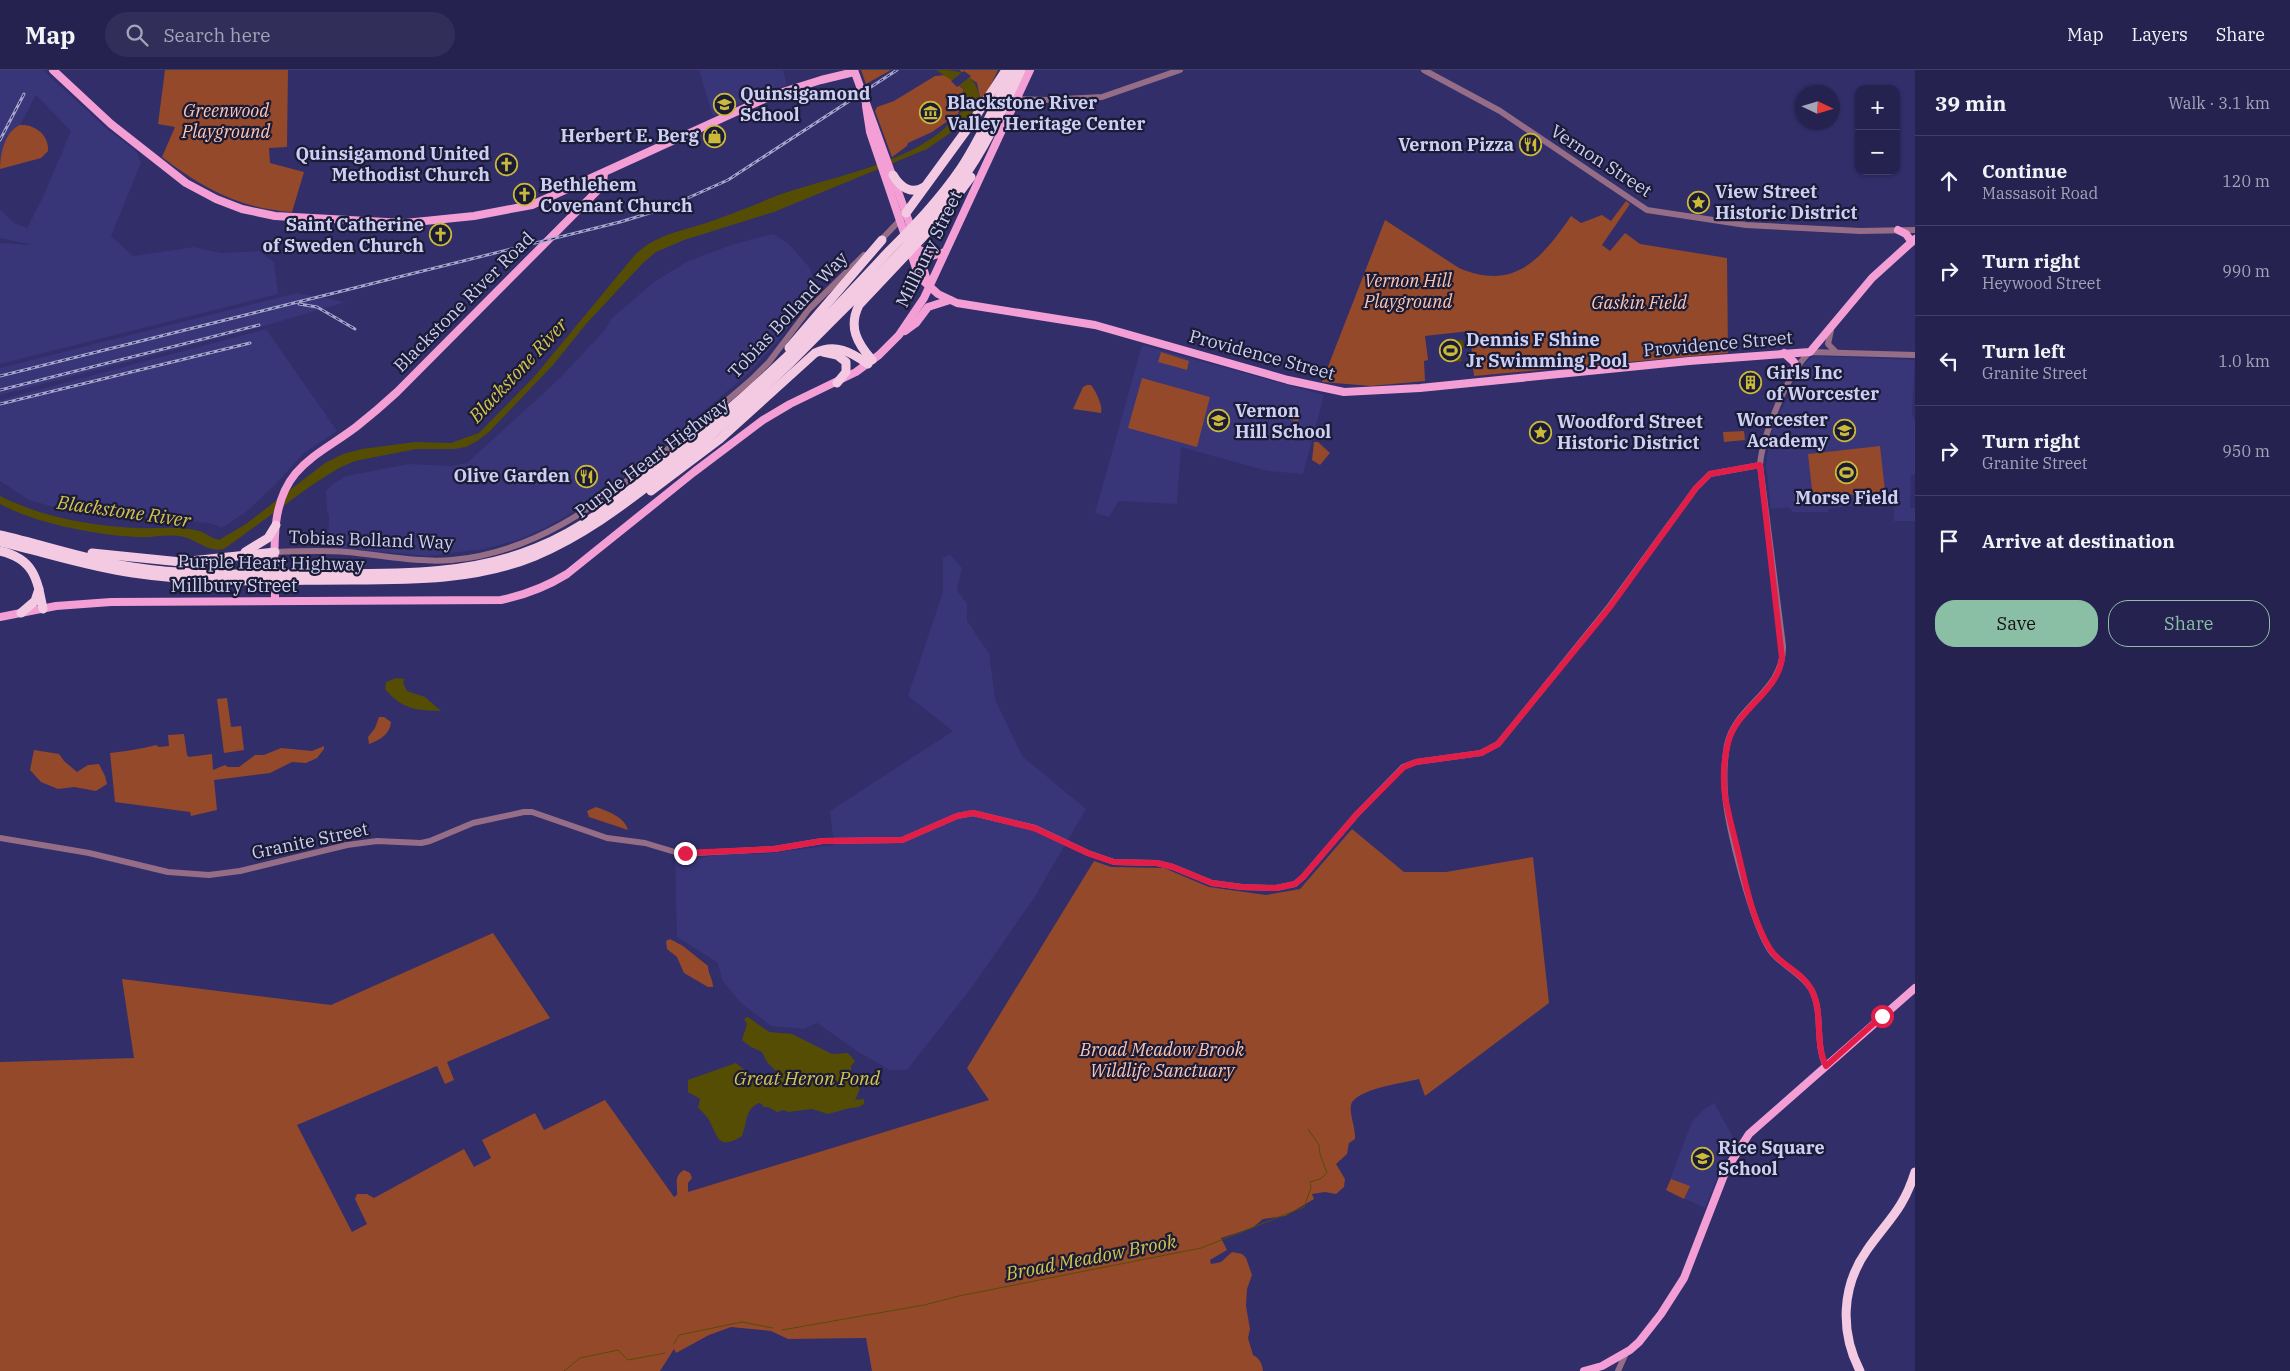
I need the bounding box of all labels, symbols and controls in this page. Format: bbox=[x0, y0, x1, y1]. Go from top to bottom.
search box bbox=[105, 12, 455, 57]
text: Map bbox=[25, 19, 75, 51]
icon: search bbox=[123, 21, 151, 49]
text: Search here bbox=[163, 23, 270, 47]
text: Map bbox=[2067, 23, 2104, 46]
text: Layers bbox=[2132, 23, 2188, 46]
text: Share bbox=[2216, 23, 2265, 46]
place label: Quinsigamond School bbox=[740, 82, 870, 126]
north arrow bbox=[1795, 85, 1840, 130]
map controls bbox=[1855, 85, 1900, 175]
button: + bbox=[1855, 85, 1900, 130]
text: 39 min bbox=[1935, 89, 2006, 117]
place label: Blackstone River Valley Heritage Center bbox=[947, 91, 1145, 135]
school or university icon: Quinsigamond School bbox=[712, 92, 736, 116]
text: Walk · 3.1 km bbox=[2168, 93, 2270, 113]
park label: Greenwood Playground bbox=[181, 99, 270, 143]
museum icon: Blackstone River Valley Heritage Center bbox=[919, 101, 943, 125]
street label: Vernon Street bbox=[1546, 119, 1656, 202]
place label: Herbert E. Berg bbox=[561, 124, 700, 147]
shop icon: Herbert E. Berg bbox=[703, 124, 727, 148]
button: − bbox=[1855, 130, 1900, 175]
place label: Vernon Pizza bbox=[1398, 133, 1514, 156]
restaurant icon: Vernon Pizza bbox=[1518, 133, 1542, 157]
place label: Quinsigamond United Methodist Church bbox=[295, 142, 490, 186]
church icon: Quinsigamond United Methodist Church bbox=[494, 152, 518, 176]
text: Continue bbox=[1982, 159, 2067, 183]
icon: ahead bbox=[1935, 167, 1963, 195]
text: 120 m bbox=[2222, 171, 2270, 191]
place label: Bethlehem Covenant Church bbox=[540, 173, 693, 217]
place label: View Street Historic District bbox=[1715, 180, 1857, 224]
church icon: Bethlehem Covenant Church bbox=[512, 183, 536, 207]
text: Massasoit Road bbox=[1982, 183, 2098, 203]
street label: Millbury Street bbox=[890, 187, 967, 311]
place icon: View Street Historic District bbox=[1687, 190, 1711, 214]
place label: Saint Catherine of Sweden Church bbox=[262, 213, 424, 257]
church icon: Saint Catherine of Sweden Church bbox=[428, 223, 452, 247]
street label: Blackstone River Road bbox=[389, 227, 539, 377]
street label: Tobias Bolland Way bbox=[723, 246, 853, 383]
text: Turn right bbox=[1982, 249, 2080, 273]
icon: right bbox=[1935, 257, 1963, 285]
text: 990 m bbox=[2222, 261, 2270, 281]
park label: Vernon Hill Playground bbox=[1363, 269, 1453, 313]
text: Heywood Street bbox=[1982, 273, 2101, 293]
park label: Gaskin Field bbox=[1591, 291, 1687, 314]
water label: Blackstone River bbox=[464, 313, 572, 427]
street label: Providence Street bbox=[1187, 324, 1337, 385]
street label: Providence Street bbox=[1642, 326, 1794, 361]
place label: Dennis F Shine Jr Swimming Pool bbox=[1466, 328, 1628, 372]
sports icon: Dennis F Shine Jr Swimming Pool bbox=[1438, 338, 1462, 362]
text: Turn left bbox=[1982, 339, 2065, 363]
icon: left bbox=[1935, 347, 1963, 375]
text: 1.0 km bbox=[2218, 351, 2270, 371]
place label: Girls Inc of Worcester bbox=[1766, 361, 1879, 405]
text: Granite Street bbox=[1982, 363, 2088, 383]
building icon: Girls Inc of Worcester bbox=[1738, 371, 1762, 395]
street label: Purple Heart Highway bbox=[570, 392, 734, 523]
place label: Vernon Hill School bbox=[1235, 399, 1331, 443]
place label: Worcester Academy bbox=[1736, 408, 1829, 452]
school or university icon: Vernon Hill School bbox=[1207, 409, 1231, 433]
place label: Woodford Street Historic District bbox=[1557, 410, 1703, 454]
school or university icon: Worcester Academy bbox=[1832, 418, 1856, 442]
place icon: Woodford Street Historic District bbox=[1529, 420, 1553, 444]
text: Turn right bbox=[1982, 429, 2080, 453]
icon: right bbox=[1935, 437, 1963, 465]
text: 950 m bbox=[2222, 441, 2270, 461]
text: Granite Street bbox=[1982, 453, 2088, 473]
sports icon: Morse Field bbox=[1835, 461, 1859, 485]
place label: Olive Garden bbox=[453, 464, 570, 487]
restaurant icon: Olive Garden bbox=[574, 464, 598, 488]
place label: Morse Field bbox=[1795, 486, 1899, 509]
water label: Blackstone River bbox=[55, 490, 193, 532]
street label: Tobias Bolland Way bbox=[288, 525, 454, 554]
icon: arrive bbox=[1935, 527, 1963, 555]
text: Arrive at destination bbox=[1982, 529, 2175, 553]
street label: Purple Heart Highway bbox=[177, 549, 365, 576]
street label: Millbury Street bbox=[171, 574, 297, 597]
button: Save bbox=[1935, 600, 2098, 647]
button: Share bbox=[2108, 600, 2270, 647]
street label: Granite Street bbox=[249, 817, 370, 864]
route end bbox=[674, 842, 697, 865]
route start bbox=[1871, 1005, 1894, 1028]
park label: Broad Meadow Brook Wildlife Sanctuary bbox=[1079, 1038, 1245, 1082]
water label: Great Heron Pond bbox=[734, 1066, 881, 1090]
place label: Rice Square School bbox=[1718, 1136, 1825, 1180]
school or university icon: Rice Square School bbox=[1690, 1146, 1714, 1170]
water label: Broad Meadow Brook bbox=[1003, 1228, 1179, 1286]

